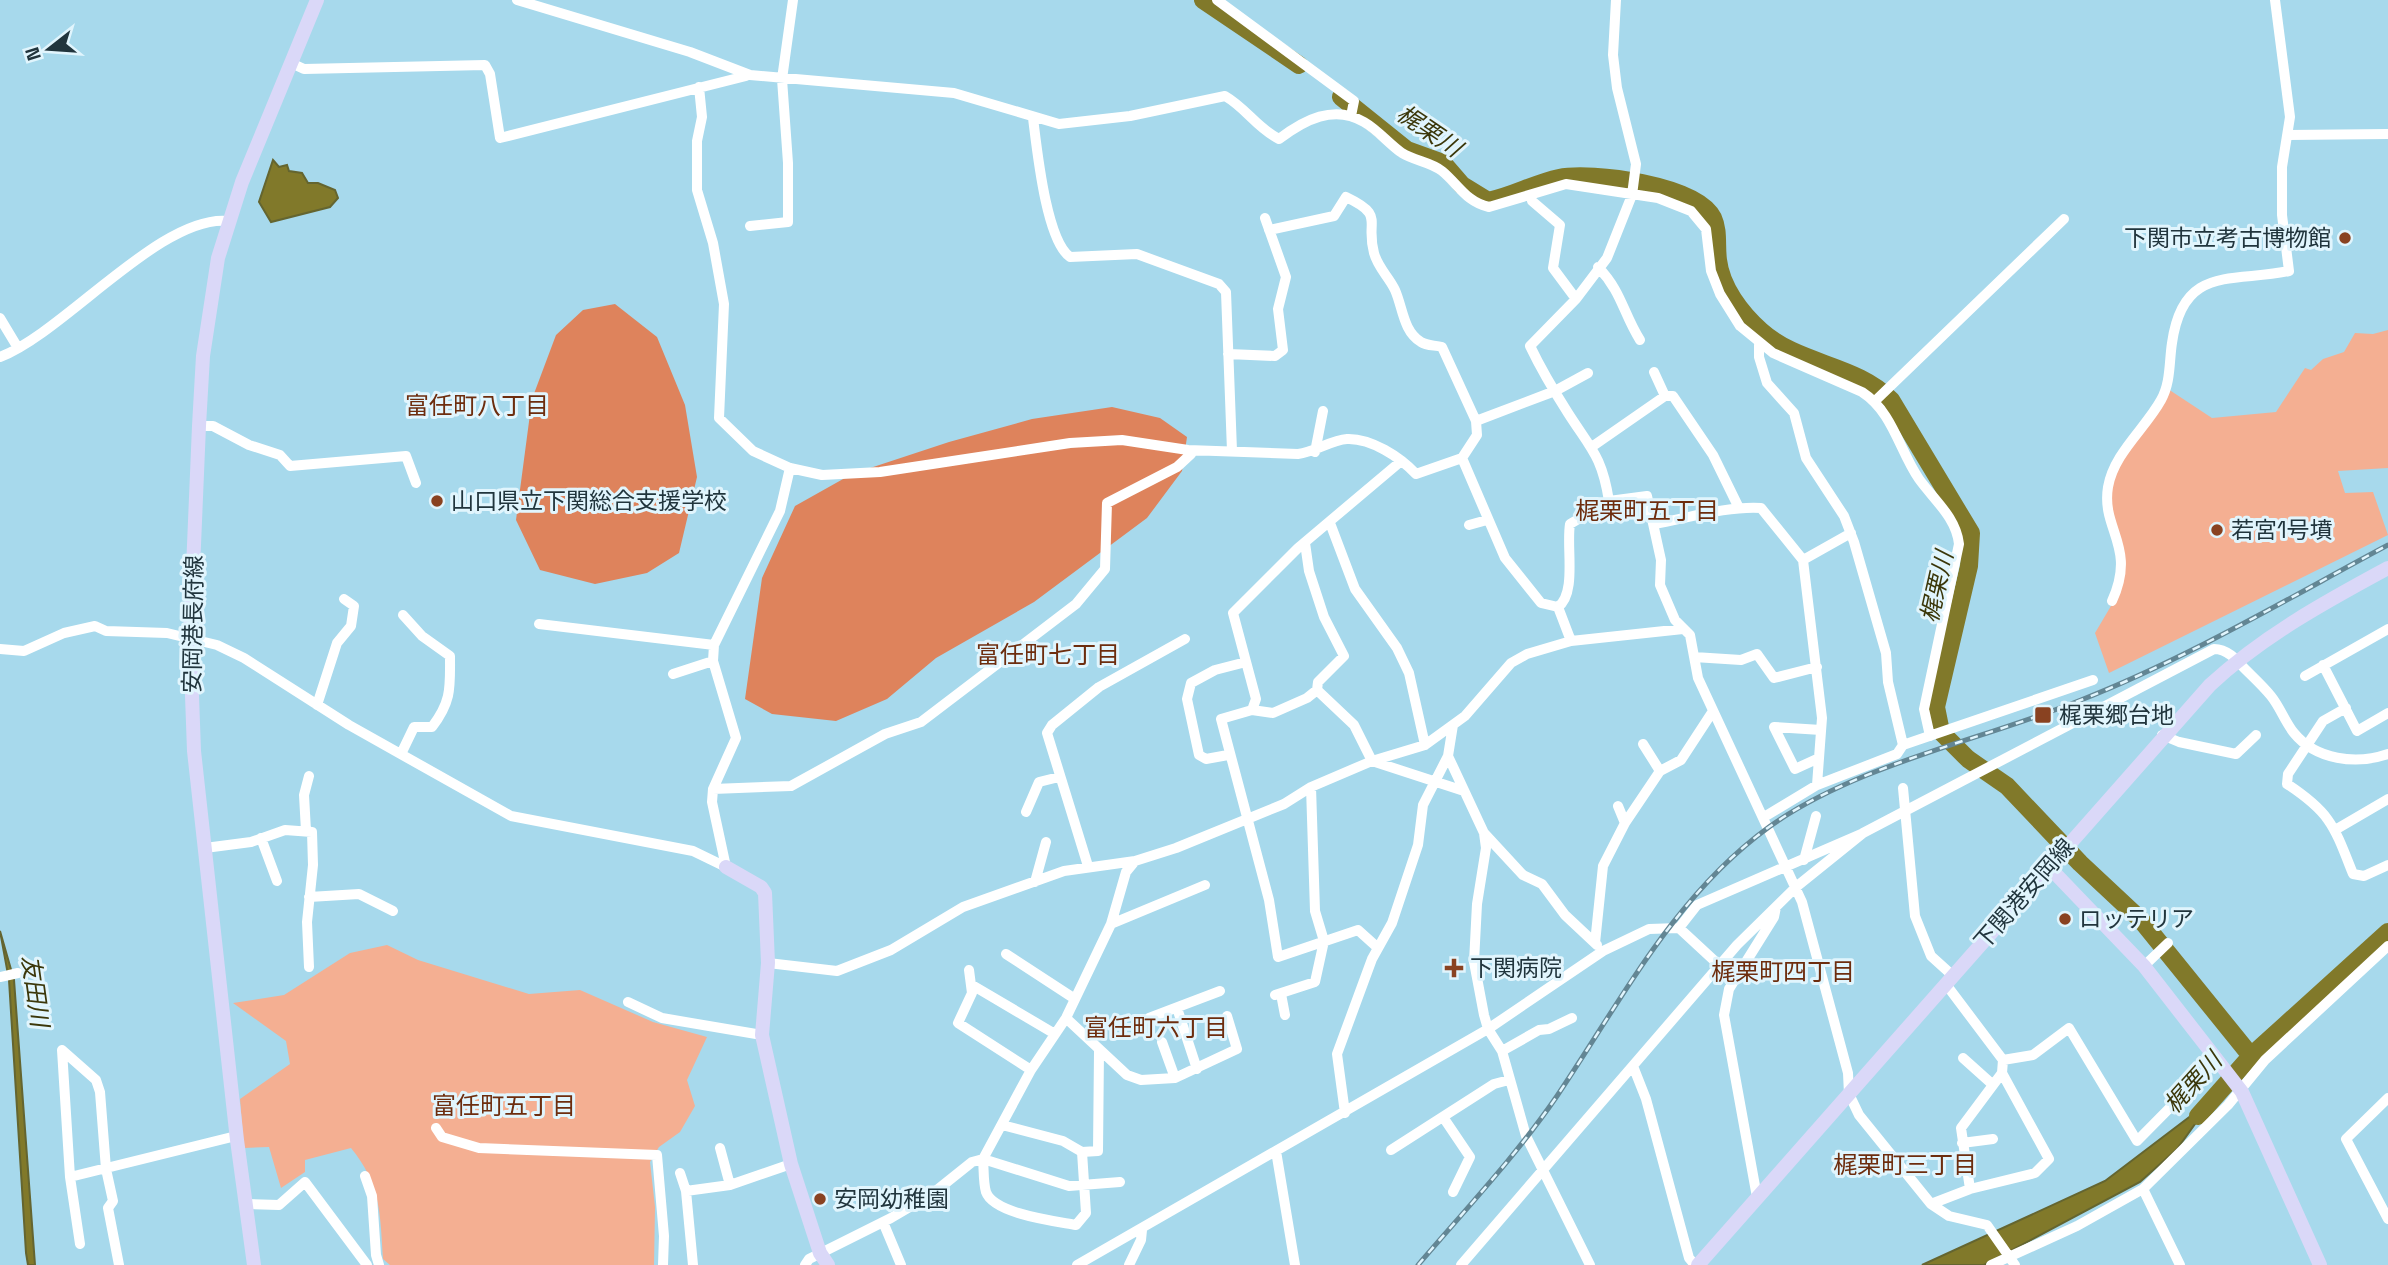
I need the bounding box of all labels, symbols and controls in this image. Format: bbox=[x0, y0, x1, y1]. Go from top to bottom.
north arrow bbox=[14, 14, 84, 84]
text: N bbox=[19, 44, 47, 64]
water label: 梶栗川 bbox=[1391, 98, 1470, 165]
place label: 下関市立考古博物館 bbox=[2124, 223, 2331, 253]
marker: 下関市立考古博物館 bbox=[2337, 230, 2353, 246]
district label: 富任町八丁目 bbox=[405, 390, 549, 421]
place label: 山口県立下関総合支援学校 bbox=[451, 486, 727, 516]
marker: 山口県立下関総合支援学校 bbox=[429, 493, 445, 509]
district label: 梶栗町五丁目 bbox=[1575, 495, 1719, 526]
place label: 若宮1号墳 bbox=[2231, 515, 2333, 545]
marker: 若宮1号墳 bbox=[2209, 522, 2225, 538]
water label: 梶栗川 bbox=[1913, 545, 1960, 625]
street label: 安岡港長府線 bbox=[177, 555, 209, 693]
district label: 富任町七丁目 bbox=[976, 639, 1120, 670]
place label: 梶栗郷台地 bbox=[2059, 700, 2174, 730]
marker: 梶栗郷台地 bbox=[2033, 705, 2053, 725]
street label: 下関港安岡線 bbox=[1967, 832, 2081, 956]
place label: ロッテリア bbox=[2079, 904, 2194, 934]
marker: ロッテリア bbox=[2057, 911, 2073, 927]
water label: 友田川 bbox=[15, 953, 56, 1032]
place label: 下関病院 bbox=[1470, 953, 1562, 983]
district label: 梶栗町四丁目 bbox=[1711, 956, 1855, 987]
marker: 下関病院 bbox=[1444, 958, 1464, 978]
district label: 富任町六丁目 bbox=[1084, 1012, 1228, 1043]
water label: 梶栗川 bbox=[2157, 1043, 2230, 1120]
district label: 富任町五丁目 bbox=[432, 1090, 576, 1121]
district label: 梶栗町三丁目 bbox=[1833, 1149, 1977, 1180]
place label: 安岡幼稚園 bbox=[834, 1184, 949, 1214]
marker: 安岡幼稚園 bbox=[812, 1191, 828, 1207]

